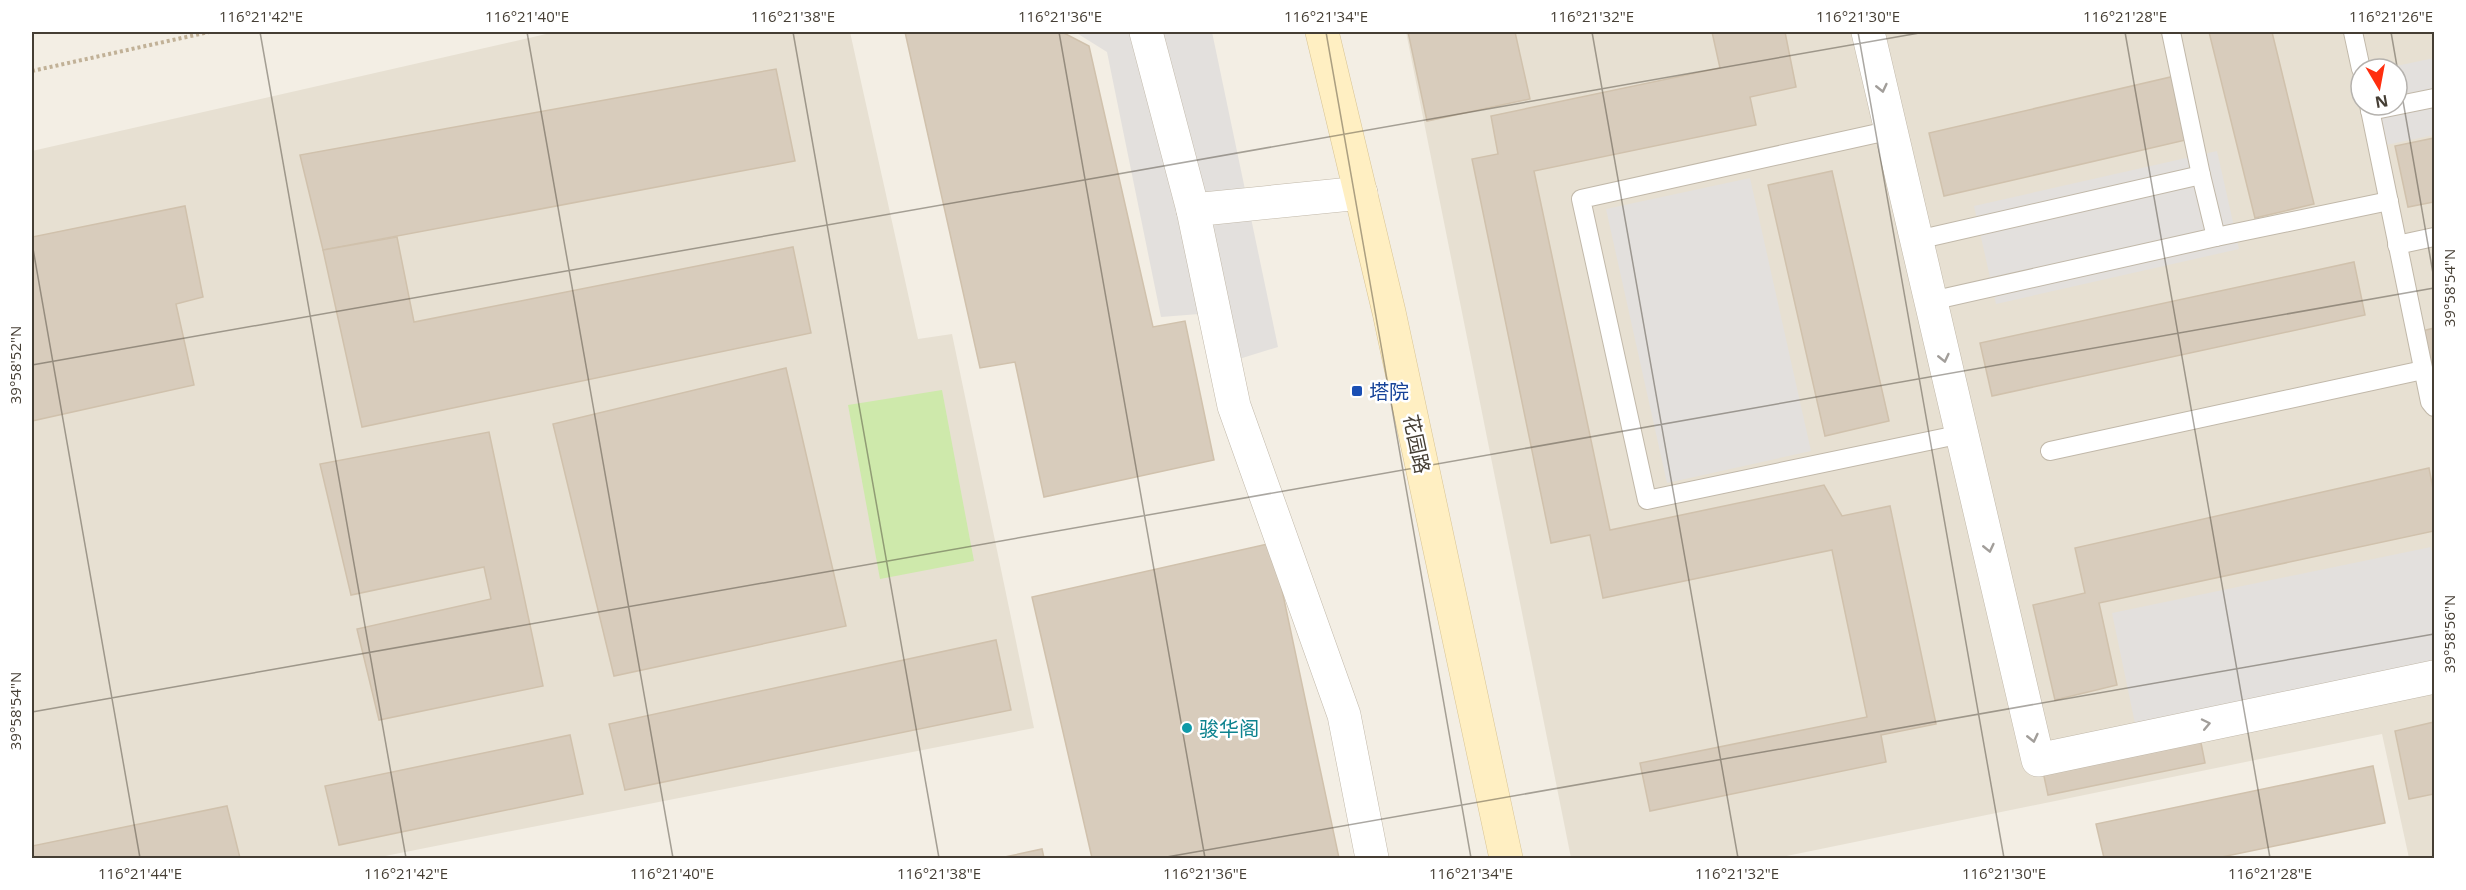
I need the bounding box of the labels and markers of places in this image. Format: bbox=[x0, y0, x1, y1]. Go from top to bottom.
place label: 塔院 bbox=[1369, 378, 1409, 405]
marker: 塔院 bbox=[1350, 384, 1364, 398]
place label: 骏华阁 bbox=[1199, 715, 1259, 742]
marker: 骏华阁 bbox=[1180, 721, 1194, 735]

